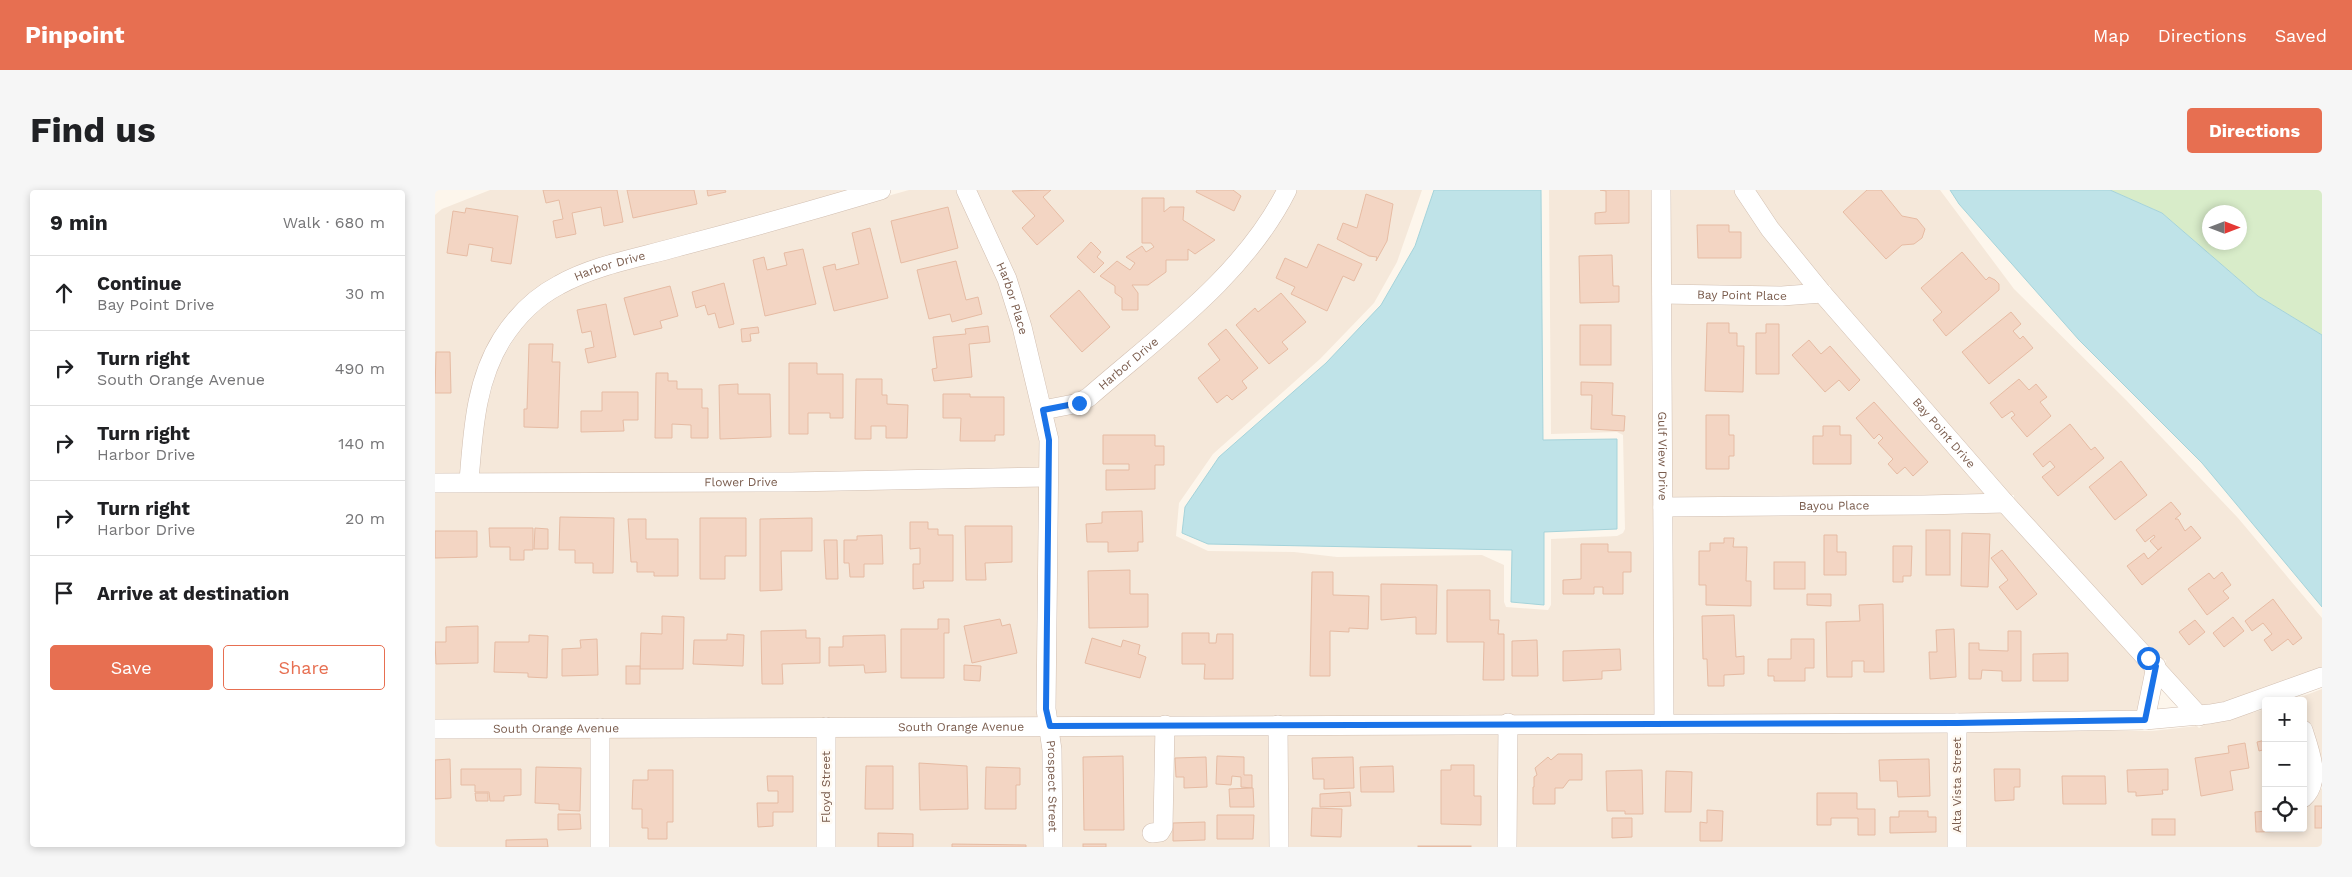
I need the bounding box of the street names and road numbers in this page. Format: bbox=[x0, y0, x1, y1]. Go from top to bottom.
street label: Harbor Drive bbox=[572, 248, 647, 284]
street label: Harbor Place bbox=[993, 260, 1031, 336]
street label: Bay Point Place bbox=[1697, 288, 1788, 303]
street label: Harbor Drive bbox=[1096, 334, 1161, 393]
street label: Bay Point Drive bbox=[1910, 395, 1978, 471]
street label: Gulf View Drive bbox=[1655, 411, 1670, 501]
street label: Flower Drive bbox=[704, 475, 778, 489]
street label: Bayou Place bbox=[1799, 498, 1869, 513]
street label: South Orange Avenue bbox=[898, 720, 1024, 734]
street label: South Orange Avenue bbox=[493, 721, 619, 736]
street label: Alta Vista Street bbox=[1950, 737, 1964, 833]
street label: Prospect Street bbox=[1044, 739, 1060, 832]
street label: Floyd Street bbox=[819, 751, 833, 823]

